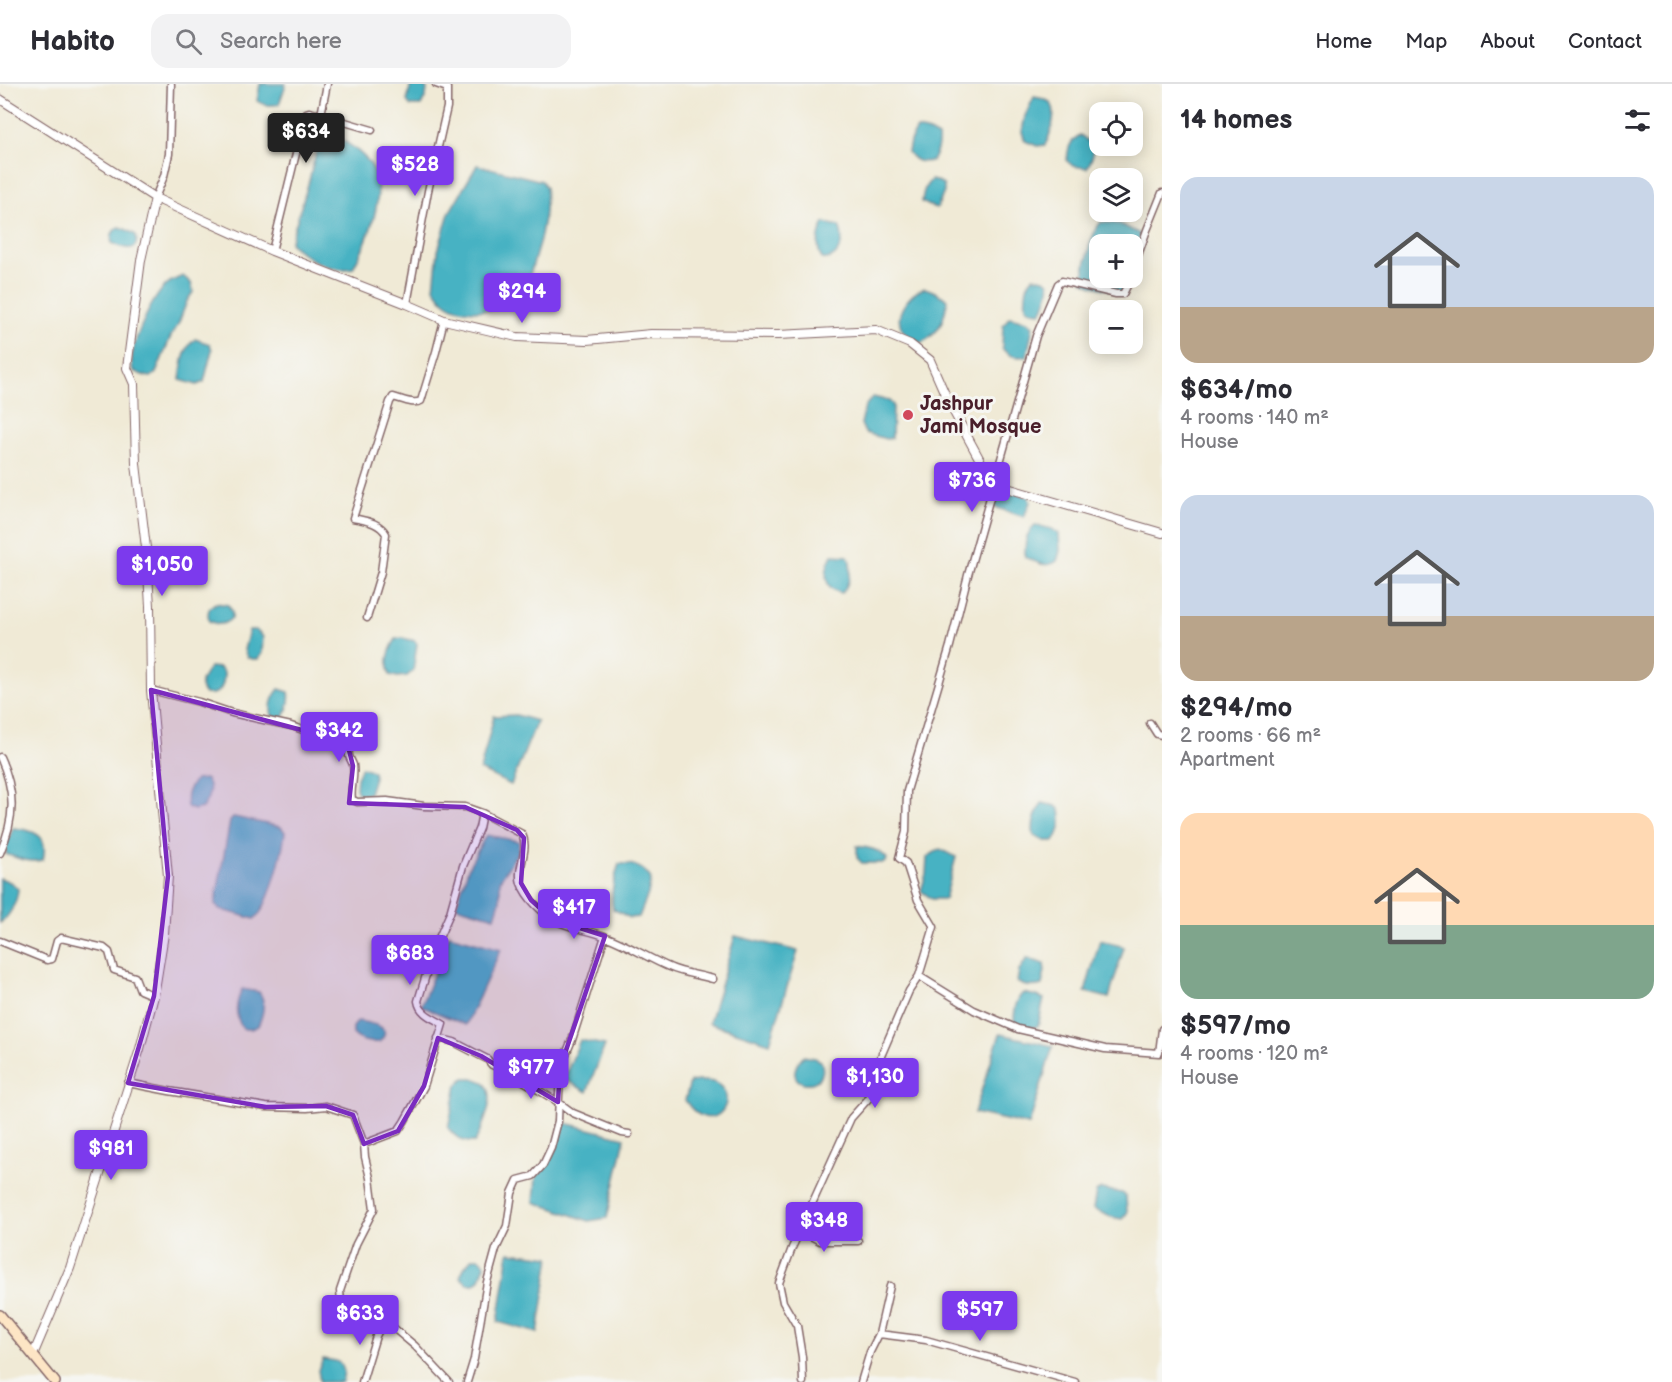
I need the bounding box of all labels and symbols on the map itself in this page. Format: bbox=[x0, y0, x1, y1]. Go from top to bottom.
pin: $634 bbox=[270, 113, 342, 164]
pin: $528 bbox=[379, 146, 451, 197]
pin: $294 bbox=[486, 273, 558, 324]
place label: Jashpur Jami Mosque bbox=[920, 392, 1042, 439]
marker: Jashpur Jami Mosque bbox=[901, 408, 915, 422]
pin: $736 bbox=[936, 462, 1008, 513]
pin: $1,050 bbox=[113, 546, 211, 597]
pin: $342 bbox=[303, 712, 375, 763]
pin: $417 bbox=[538, 889, 610, 940]
pin: $683 bbox=[374, 935, 446, 986]
pin: $977 bbox=[495, 1049, 567, 1100]
pin: $1,130 bbox=[826, 1058, 924, 1109]
pin: $981 bbox=[75, 1130, 147, 1181]
pin: $348 bbox=[788, 1202, 860, 1253]
pin: $597 bbox=[944, 1291, 1016, 1342]
pin: $633 bbox=[324, 1295, 396, 1346]

